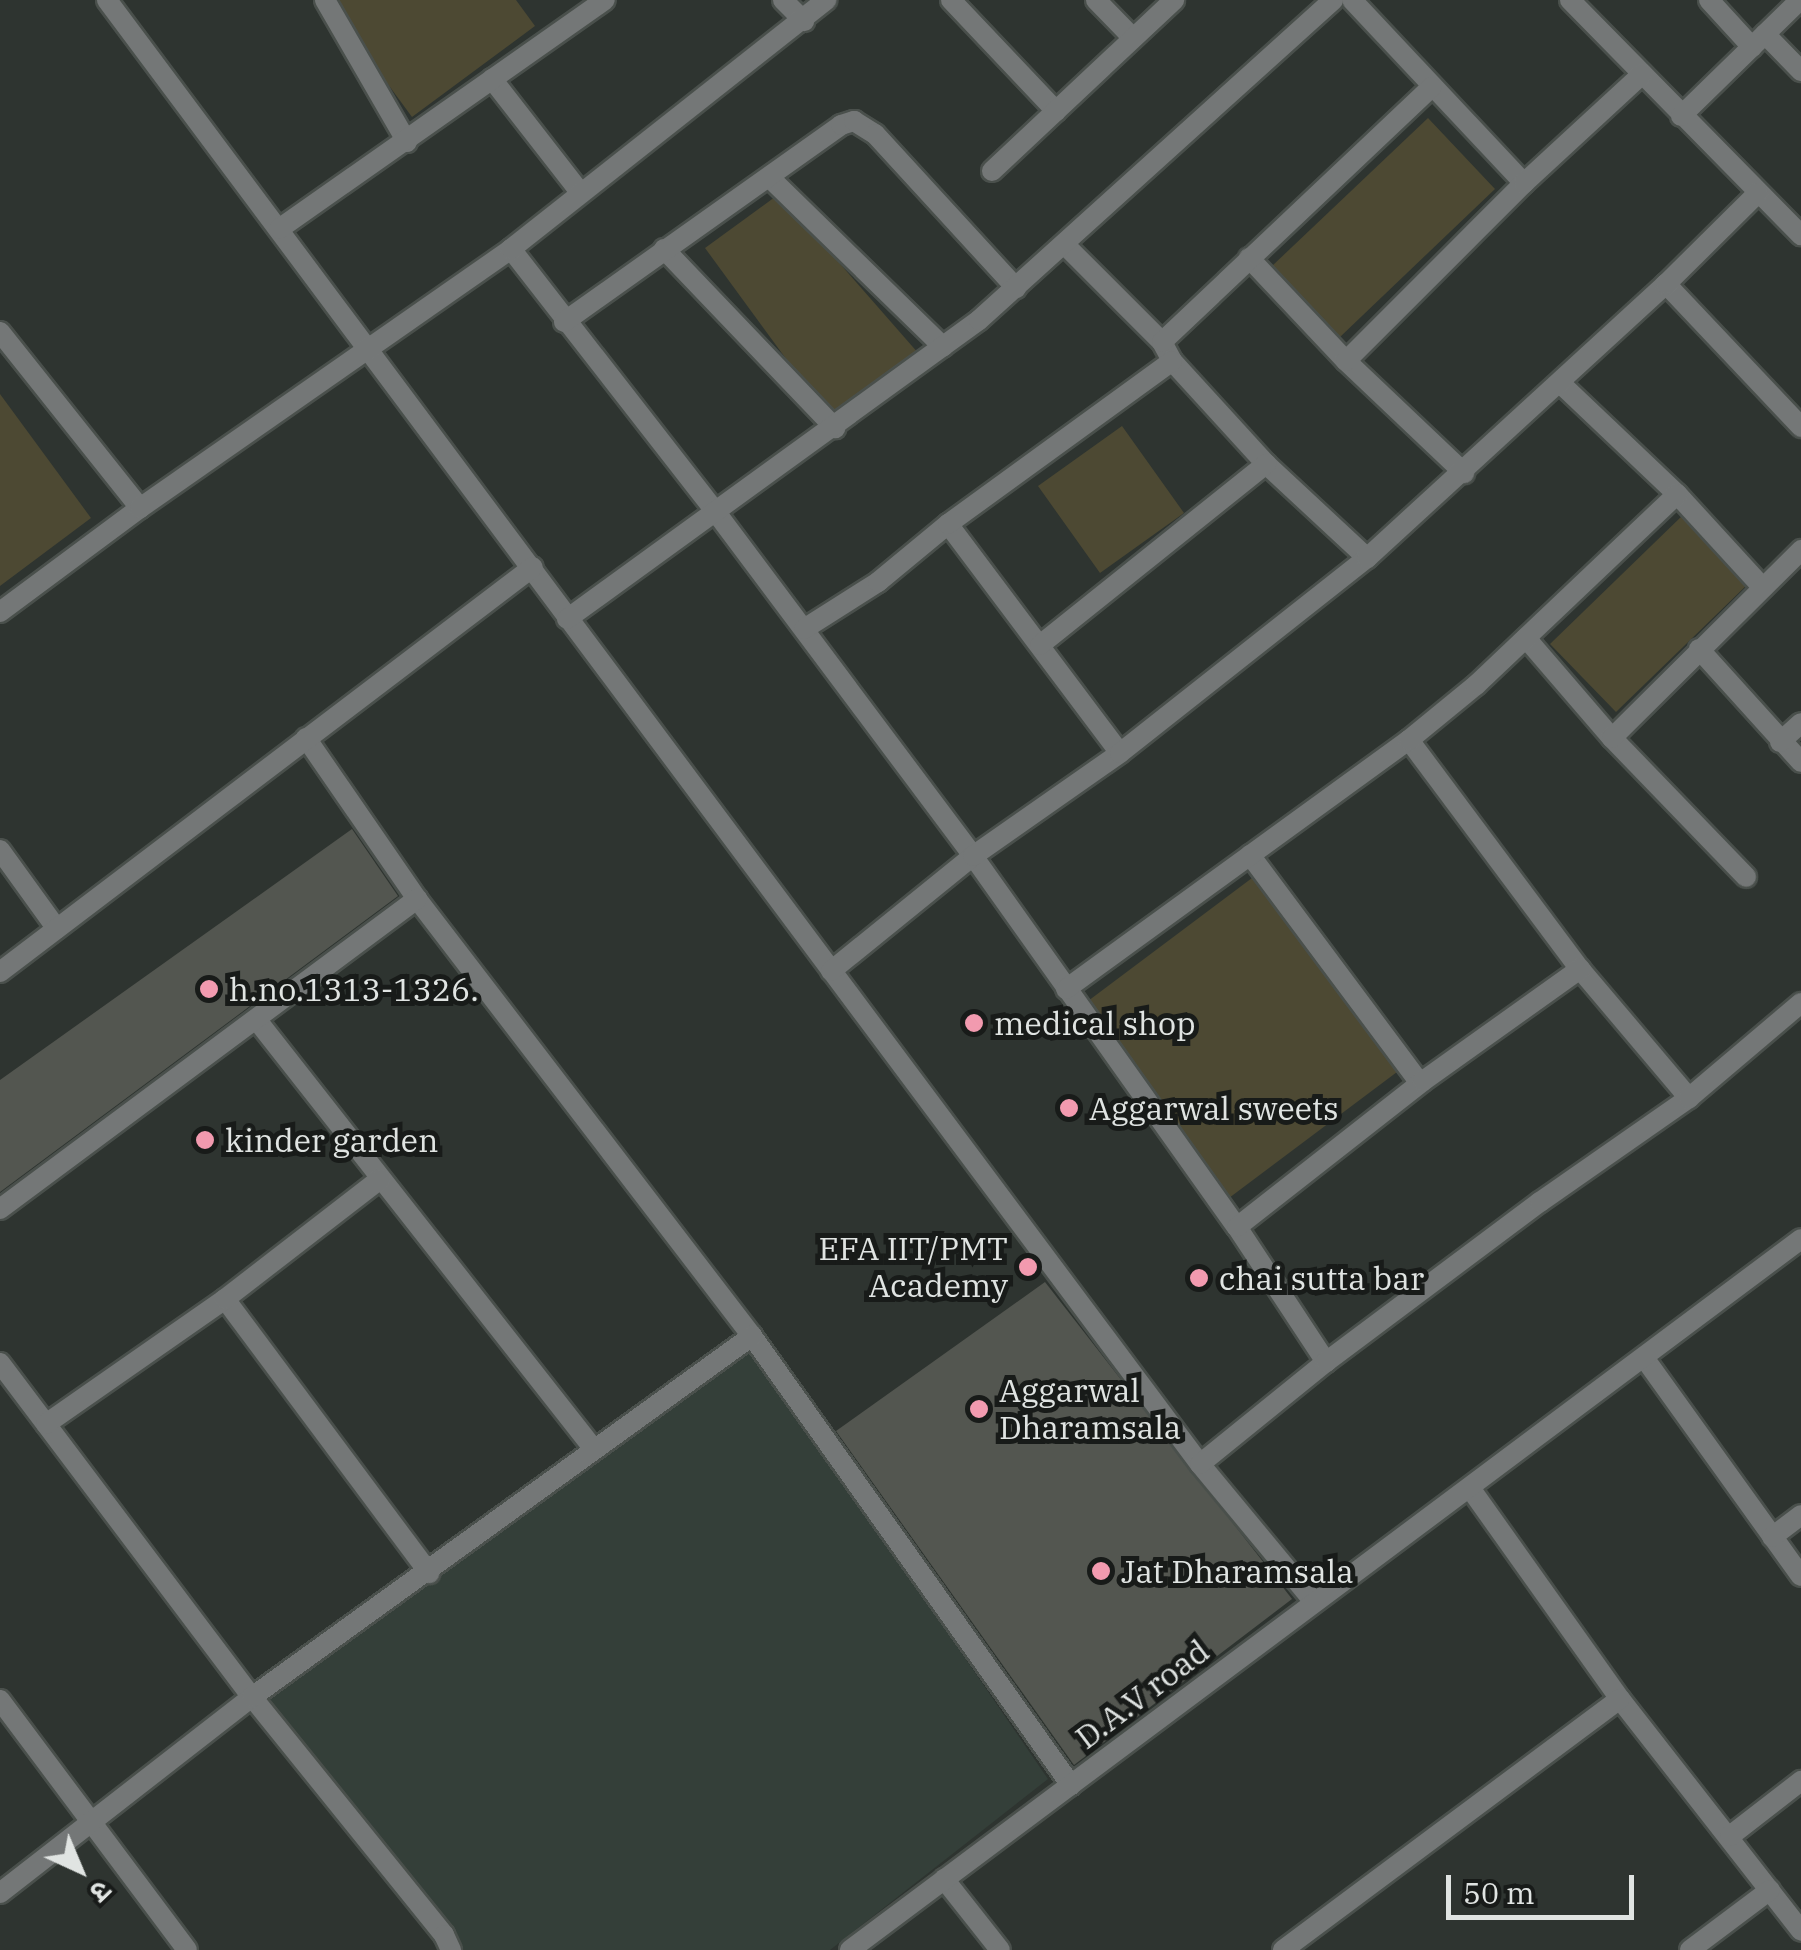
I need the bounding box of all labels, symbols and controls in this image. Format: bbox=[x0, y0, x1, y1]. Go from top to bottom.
place label: h.no.1313-1326. bbox=[229, 970, 479, 1008]
marker: h.no.1313-1326. bbox=[198, 978, 220, 1000]
place label: medical shop bbox=[994, 1004, 1196, 1042]
marker: medical shop bbox=[963, 1012, 985, 1034]
place label: Aggarwal sweets bbox=[1089, 1089, 1339, 1127]
marker: Aggarwal sweets bbox=[1058, 1097, 1080, 1119]
place label: kinder garden bbox=[225, 1121, 438, 1159]
marker: kinder garden bbox=[194, 1129, 216, 1151]
place label: EFA IIT/PMT Academy bbox=[819, 1230, 1008, 1305]
marker: EFA IIT/PMT Academy bbox=[1017, 1256, 1039, 1278]
place label: chai sutta bar bbox=[1219, 1259, 1424, 1297]
marker: chai sutta bar bbox=[1188, 1267, 1210, 1289]
place label: Aggarwal Dharamsala bbox=[999, 1372, 1181, 1447]
marker: Aggarwal Dharamsala bbox=[968, 1398, 990, 1420]
place label: Jat Dharamsala bbox=[1121, 1552, 1354, 1590]
marker: Jat Dharamsala bbox=[1090, 1560, 1112, 1582]
street label: D.A.V road bbox=[1068, 1631, 1216, 1757]
north arrow bbox=[30, 1820, 130, 1920]
scale bar bbox=[1451, 1855, 1638, 1917]
text: उ bbox=[82, 1873, 120, 1911]
text: 50 m bbox=[1463, 1873, 1535, 1912]

